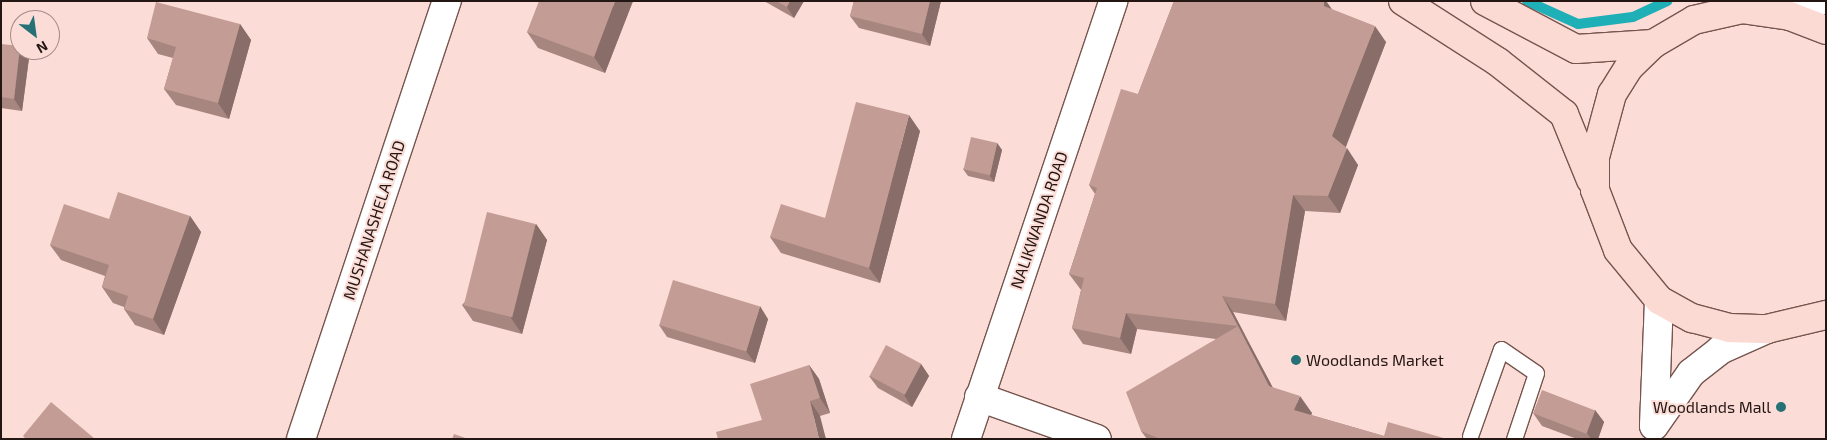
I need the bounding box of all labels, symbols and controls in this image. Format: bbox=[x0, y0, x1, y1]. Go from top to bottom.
north arrow bbox=[10, 10, 60, 60]
text: N bbox=[34, 38, 51, 57]
street label: MUSHANASHELA ROAD bbox=[339, 138, 409, 302]
street label: NALIKWANDA ROAD bbox=[1006, 149, 1072, 291]
place label: Woodlands Market bbox=[1306, 350, 1444, 370]
marker: Woodlands Market bbox=[1290, 354, 1302, 366]
place label: Woodlands Mall bbox=[1653, 397, 1771, 417]
marker: Woodlands Mall bbox=[1775, 401, 1787, 413]

